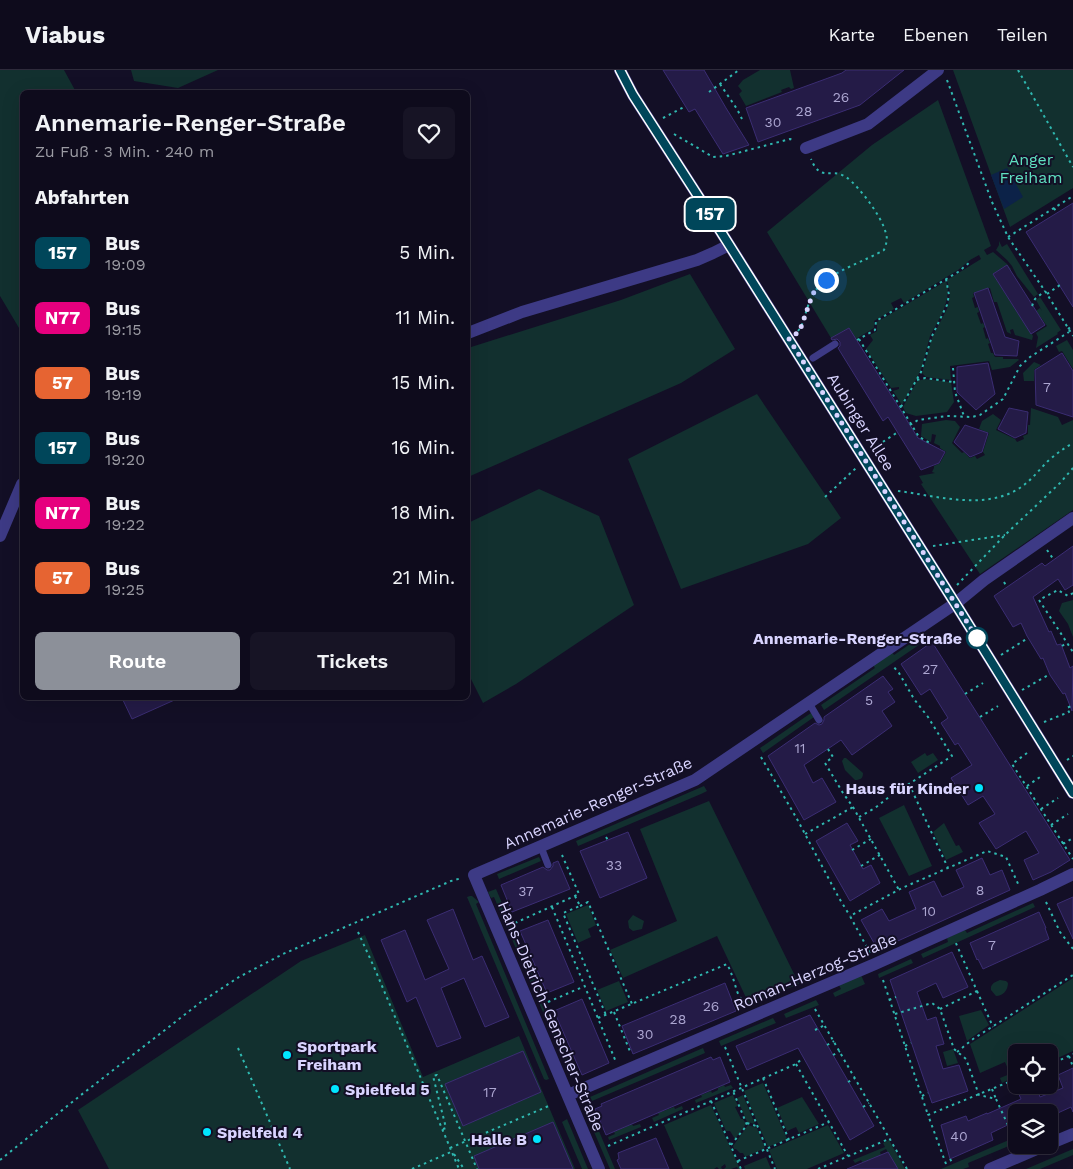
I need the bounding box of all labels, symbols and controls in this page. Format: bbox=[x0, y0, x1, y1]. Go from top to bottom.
text: Viabus bbox=[25, 21, 105, 49]
text: Karte bbox=[829, 24, 875, 45]
text: Ebenen bbox=[903, 24, 969, 45]
text: Teilen bbox=[997, 24, 1048, 45]
house number: 26 bbox=[833, 89, 849, 105]
house number: 28 bbox=[796, 103, 812, 119]
button: heart bbox=[403, 107, 455, 159]
text: Annemarie-Renger-Straße bbox=[35, 109, 346, 137]
house number: 30 bbox=[765, 114, 781, 130]
text: Zu Fuß · 3 Min. · 240 m bbox=[35, 142, 214, 161]
park label: Anger Freiham bbox=[999, 150, 1063, 187]
text: Abfahrten bbox=[35, 186, 129, 209]
line badge: 157 bbox=[681, 198, 739, 230]
text: 157 bbox=[696, 203, 724, 224]
text: Bus bbox=[105, 232, 140, 255]
text: 5 Min. bbox=[399, 241, 455, 264]
text: 157 bbox=[48, 242, 77, 263]
text: 19:09 bbox=[105, 255, 146, 274]
your location bbox=[814, 268, 839, 293]
text: Bus bbox=[105, 297, 140, 320]
text: 11 Min. bbox=[396, 306, 455, 329]
text: N77 bbox=[45, 307, 80, 328]
text: 19:15 bbox=[105, 320, 142, 339]
text: Bus bbox=[105, 362, 140, 385]
street label: Aubinger Allee bbox=[823, 369, 899, 475]
text: 15 Min. bbox=[392, 371, 455, 394]
text: 57 bbox=[52, 372, 73, 393]
house number: 7 bbox=[1043, 379, 1051, 395]
text: 19:19 bbox=[105, 385, 142, 404]
text: Bus bbox=[105, 427, 140, 450]
text: 16 Min. bbox=[391, 436, 455, 459]
text: 157 bbox=[48, 437, 77, 458]
text: 19:20 bbox=[105, 450, 145, 469]
text: Bus bbox=[105, 492, 140, 515]
text: 18 Min. bbox=[391, 501, 455, 524]
text: N77 bbox=[45, 502, 80, 523]
text: 19:22 bbox=[105, 515, 145, 534]
text: Bus bbox=[105, 557, 140, 580]
text: 21 Min. bbox=[392, 566, 455, 589]
text: 57 bbox=[52, 567, 73, 588]
text: 19:25 bbox=[105, 580, 145, 599]
marker: Annemarie-Renger-Straße bbox=[966, 627, 988, 649]
place label: Annemarie-Renger-Straße bbox=[753, 629, 962, 648]
button: Route bbox=[35, 632, 240, 690]
button: Tickets bbox=[250, 632, 455, 690]
house number: 27 bbox=[922, 661, 938, 677]
house number: 5 bbox=[865, 692, 873, 708]
house number: 11 bbox=[795, 740, 805, 756]
street label: Annemarie-Renger-Straße bbox=[501, 753, 695, 853]
place label: Haus für Kinder bbox=[845, 779, 969, 798]
marker: Haus für Kinder bbox=[973, 782, 985, 794]
house number: 33 bbox=[606, 857, 622, 873]
house number: 8 bbox=[976, 882, 984, 898]
house number: 37 bbox=[518, 883, 534, 899]
street label: Hans-Dietrich-Genscher-Straße bbox=[494, 898, 608, 1134]
house number: 10 bbox=[922, 903, 936, 919]
street label: Roman-Herzog-Straße bbox=[731, 929, 899, 1015]
house number: 7 bbox=[988, 937, 996, 953]
house number: 26 bbox=[703, 998, 719, 1014]
house number: 28 bbox=[670, 1011, 686, 1027]
house number: 30 bbox=[637, 1026, 653, 1042]
place label: Sportpark Freiham bbox=[297, 1037, 377, 1074]
map controls bbox=[1008, 1044, 1058, 1154]
button: locate bbox=[1008, 1044, 1058, 1094]
marker: Sportpark Freiham bbox=[281, 1049, 293, 1061]
place label: Spielfeld 5 bbox=[345, 1080, 429, 1099]
marker: Spielfeld 5 bbox=[329, 1083, 341, 1095]
house number: 17 bbox=[483, 1084, 497, 1100]
button: layers bbox=[1008, 1104, 1058, 1154]
place label: Spielfeld 4 bbox=[217, 1123, 302, 1142]
marker: Spielfeld 4 bbox=[201, 1126, 213, 1138]
house number: 40 bbox=[950, 1128, 968, 1144]
place label: Halle B bbox=[471, 1130, 527, 1149]
marker: Halle B bbox=[531, 1133, 543, 1145]

